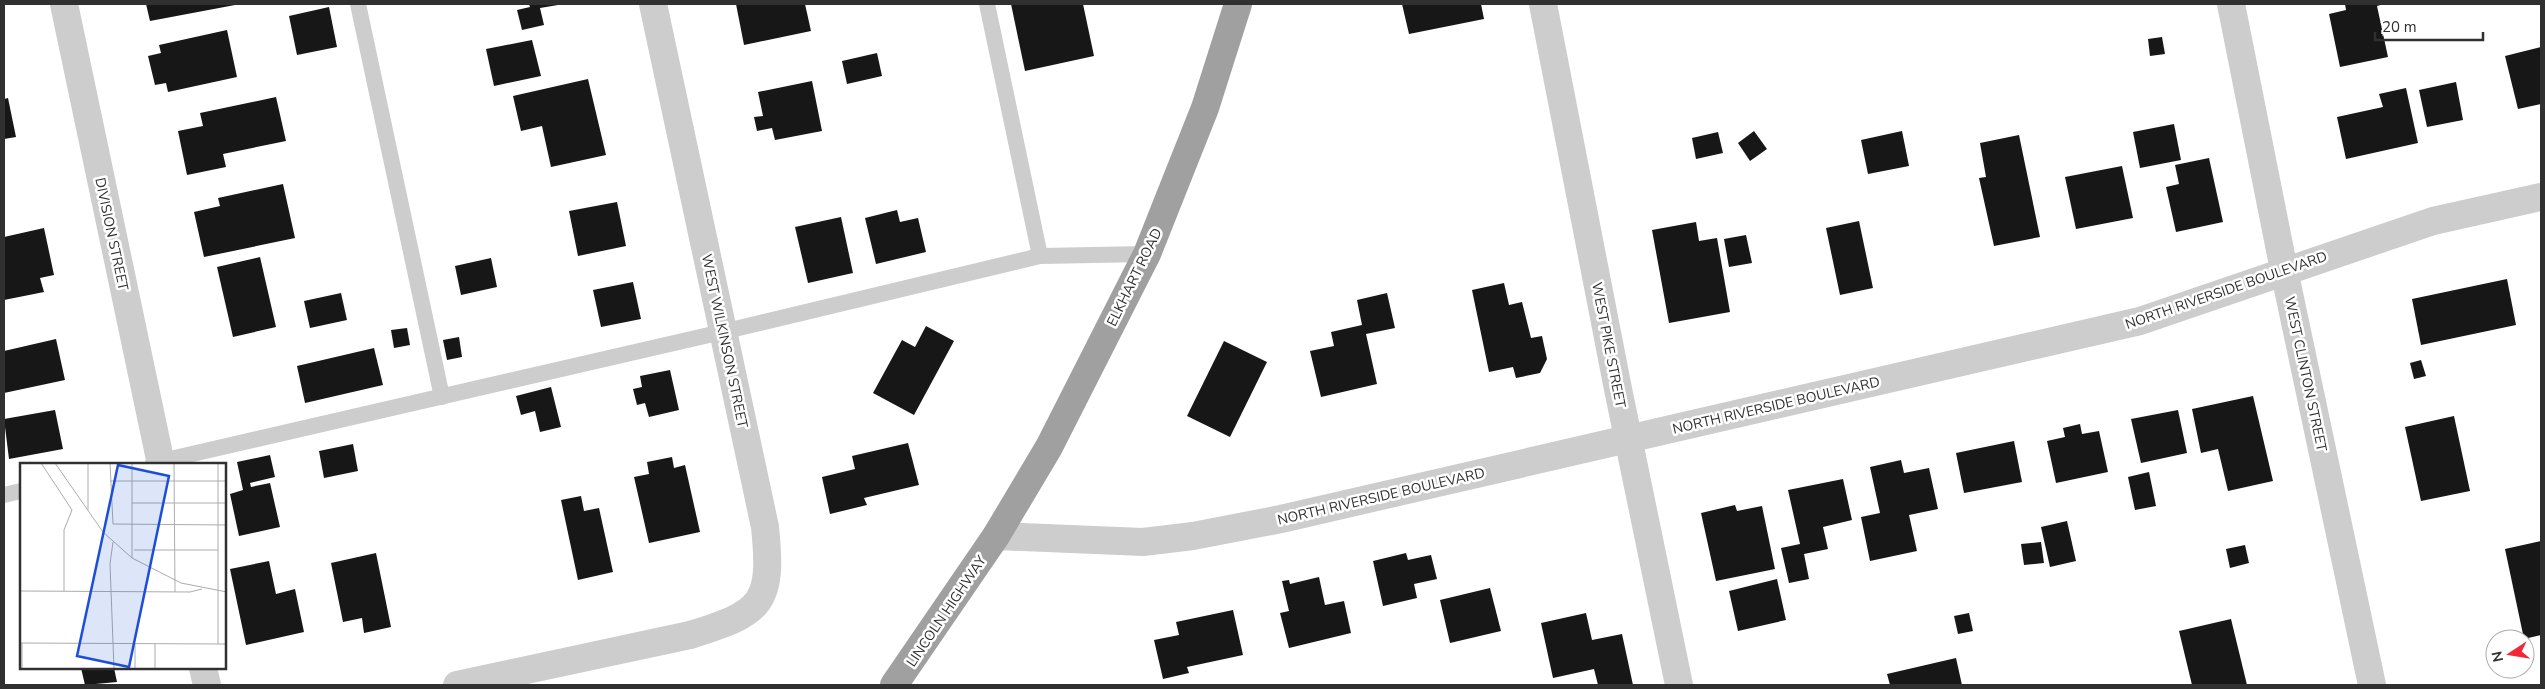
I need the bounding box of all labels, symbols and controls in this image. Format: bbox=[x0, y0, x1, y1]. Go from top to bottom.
scale bar bbox=[2375, 10, 2482, 42]
text: 20 m bbox=[2382, 17, 2417, 37]
street label: DIVISION STREET bbox=[90, 176, 133, 293]
street label: ELKHART ROAD bbox=[1102, 225, 1166, 329]
street label: NORTH RIVERSIDE BOULEVARD bbox=[2123, 247, 2330, 334]
street label: WEST WILKINSON STREET bbox=[697, 252, 752, 430]
street label: WEST PIKE STREET bbox=[1587, 281, 1630, 410]
street label: WEST CLINTON STREET bbox=[2280, 295, 2331, 454]
street label: NORTH RIVERSIDE BOULEVARD bbox=[1671, 372, 1882, 439]
inset map bbox=[20, 463, 226, 669]
street label: NORTH RIVERSIDE BOULEVARD bbox=[1276, 463, 1487, 530]
street label: LINCOLN HIGHWAY bbox=[902, 551, 991, 671]
north arrow bbox=[2485, 629, 2535, 679]
text: N bbox=[2487, 649, 2508, 664]

